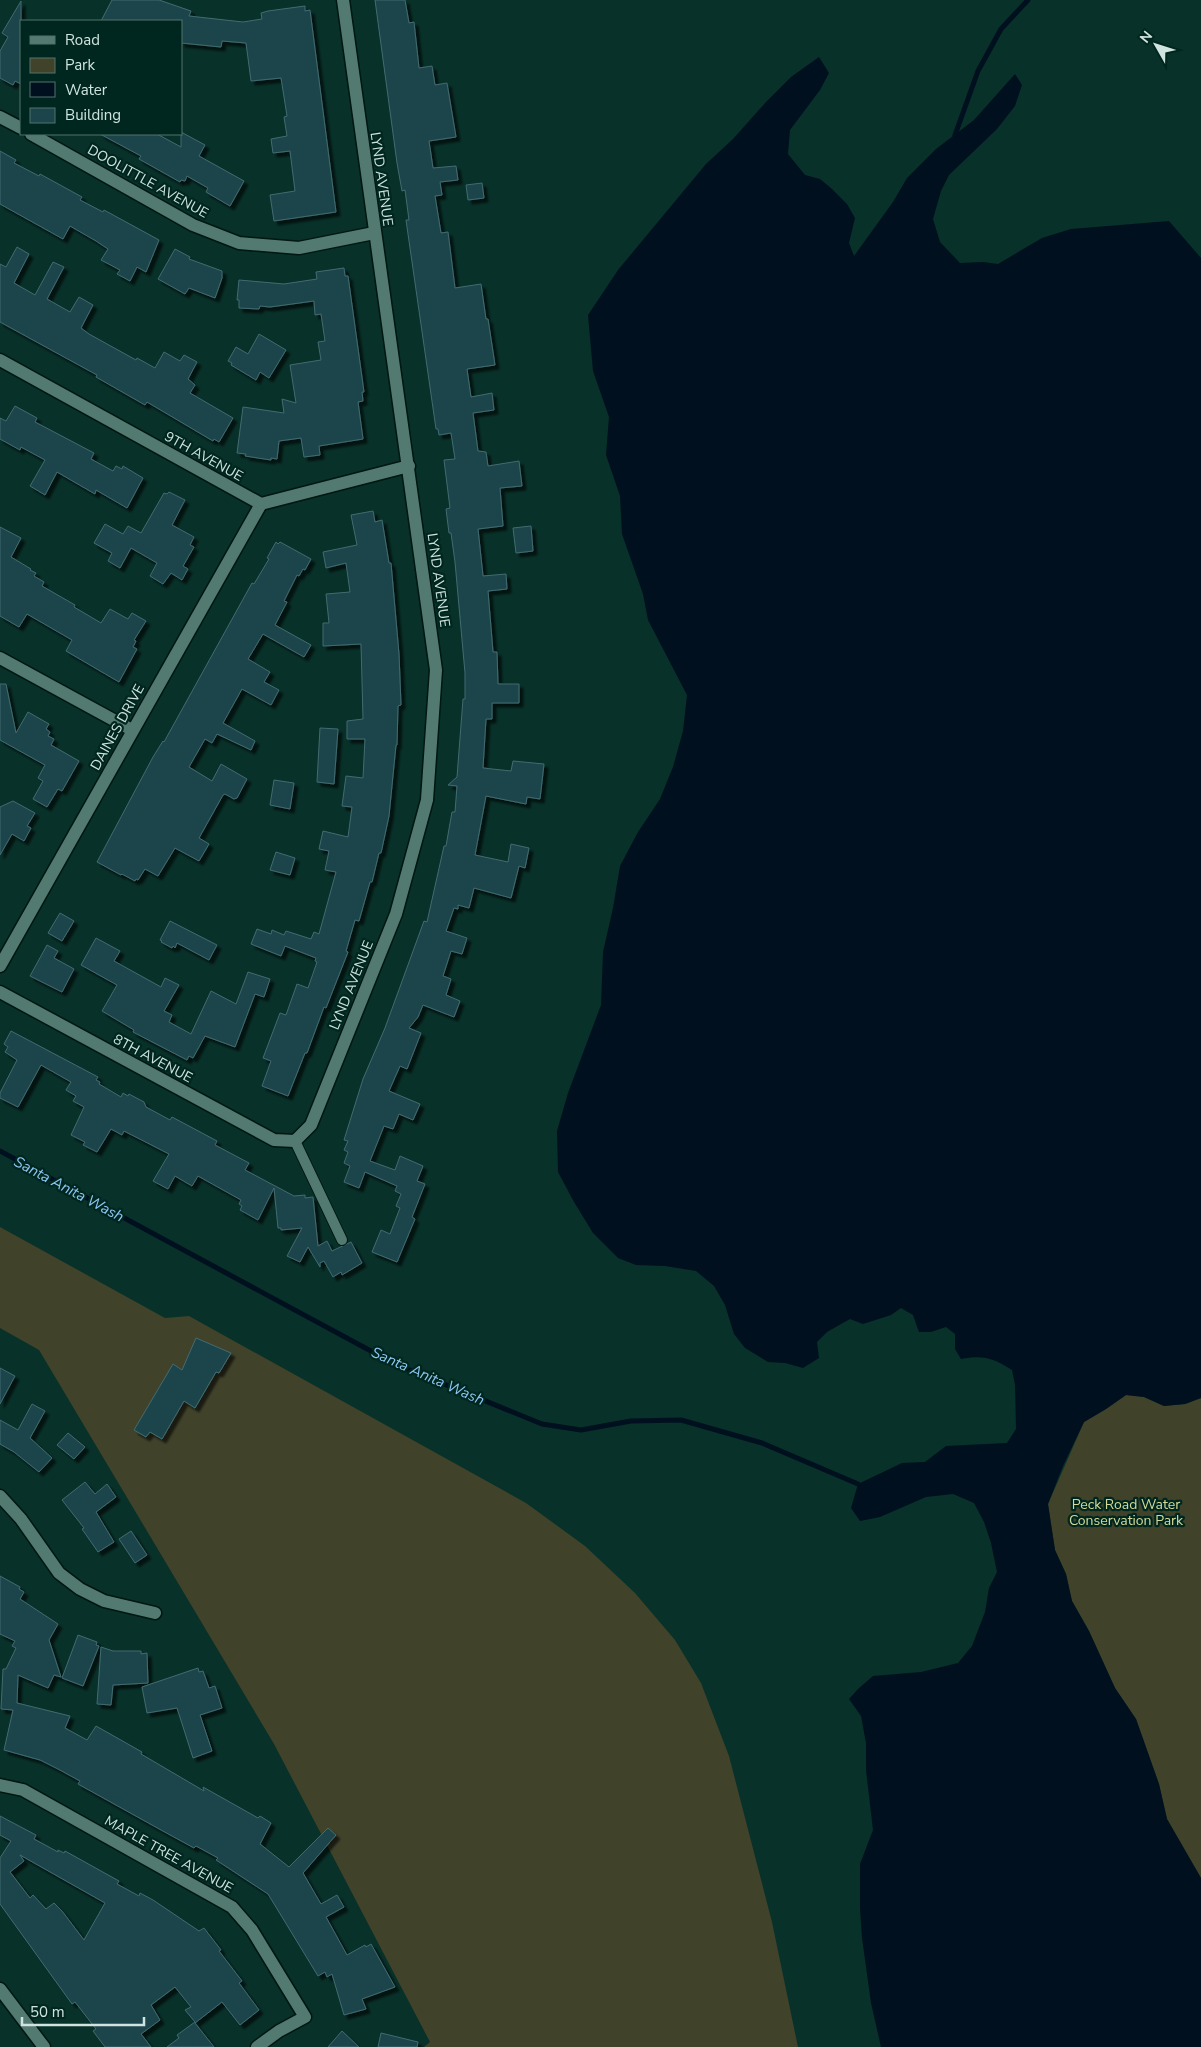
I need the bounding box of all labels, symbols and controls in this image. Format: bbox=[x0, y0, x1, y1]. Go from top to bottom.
legend bbox=[20, 20, 182, 135]
north arrow bbox=[1131, 20, 1181, 70]
text: N bbox=[1136, 27, 1157, 47]
text: Road bbox=[65, 30, 100, 50]
text: Park bbox=[65, 55, 95, 75]
text: Water bbox=[65, 80, 108, 100]
text: Building bbox=[65, 105, 121, 125]
street label: LYND AVENUE bbox=[365, 131, 398, 227]
street label: DOOLITTLE AVENUE bbox=[84, 140, 212, 223]
street label: 9TH AVENUE bbox=[161, 427, 246, 486]
street label: LYND AVENUE bbox=[422, 532, 455, 628]
street label: DAINES DRIVE bbox=[86, 681, 149, 774]
street label: LYND AVENUE bbox=[325, 938, 378, 1033]
street label: 8TH AVENUE bbox=[110, 1030, 196, 1087]
water label: Santa Anita Wash bbox=[10, 1152, 128, 1226]
water label: Santa Anita Wash bbox=[368, 1342, 488, 1410]
park label: Peck Road Water Conservation Park bbox=[1069, 1495, 1184, 1530]
street label: MAPLE TREE AVENUE bbox=[101, 1811, 236, 1898]
scale bar bbox=[22, 1994, 145, 2026]
text: 50 m bbox=[30, 2002, 65, 2022]

